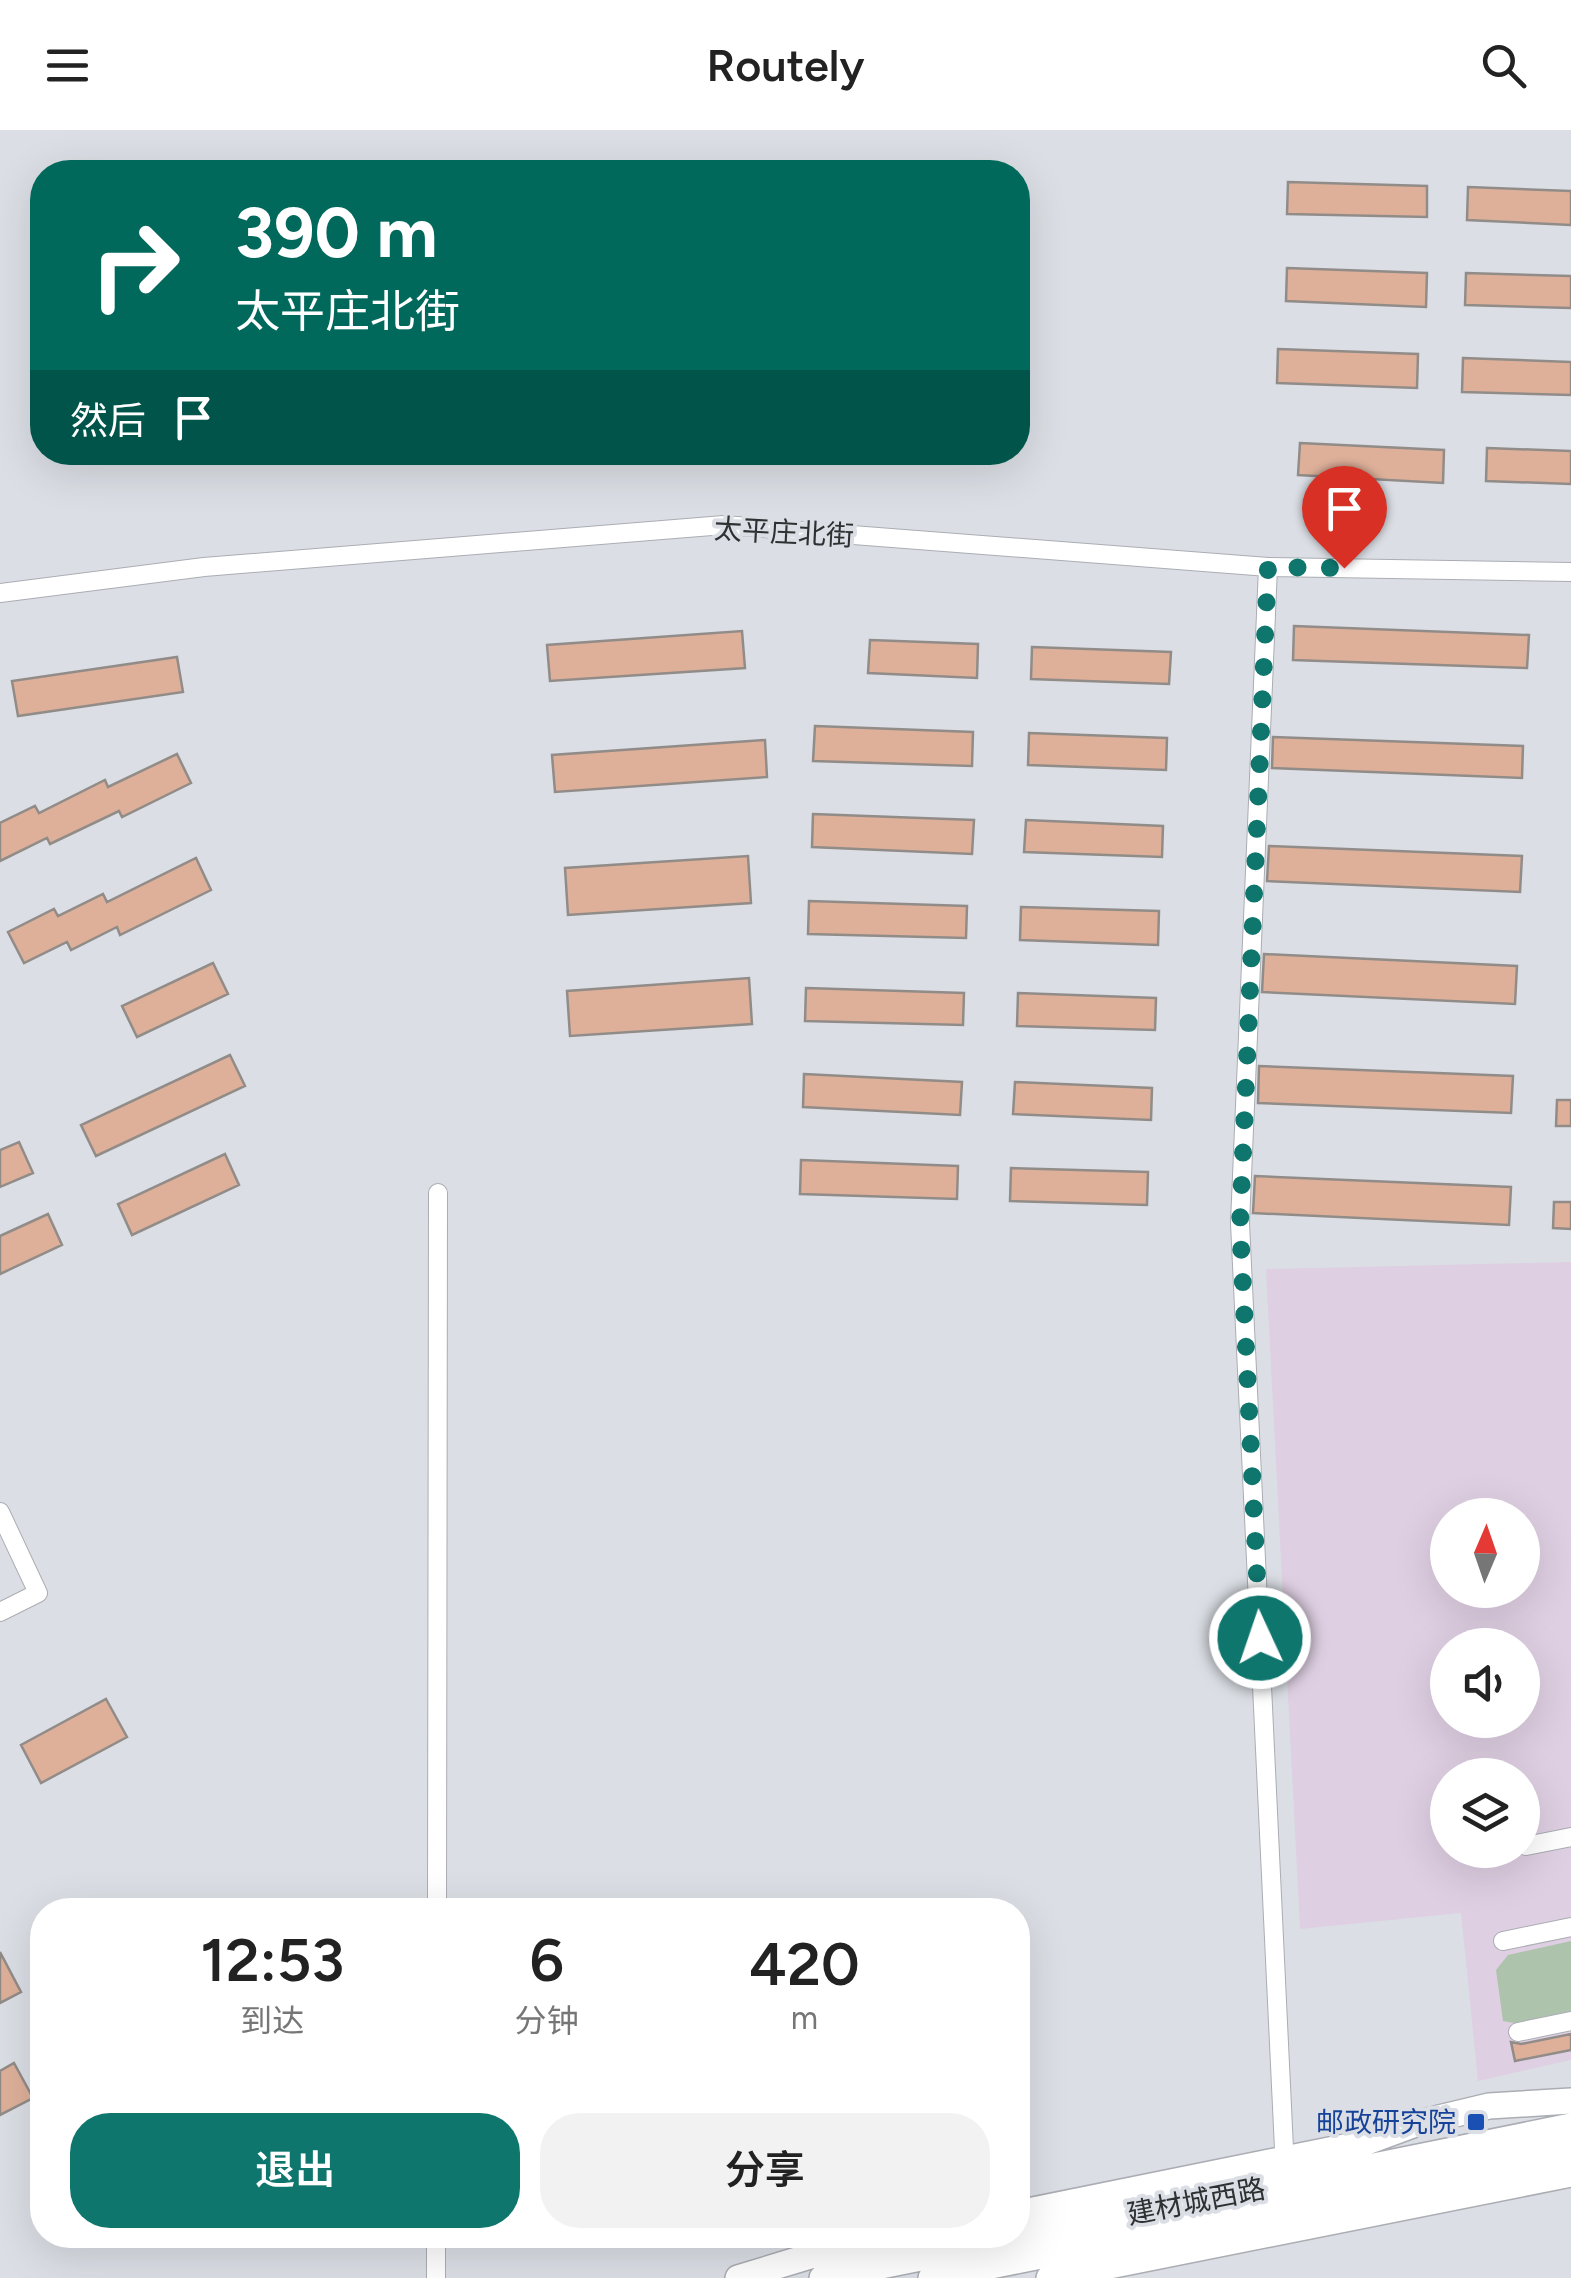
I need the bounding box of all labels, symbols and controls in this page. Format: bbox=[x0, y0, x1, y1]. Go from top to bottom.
icon: menu bbox=[40, 38, 95, 93]
text: Routely bbox=[706, 38, 865, 92]
icon: search bbox=[1476, 38, 1531, 93]
text: 390 m bbox=[235, 190, 438, 275]
icon: right bbox=[70, 200, 200, 330]
text: 太平庄北街 bbox=[235, 284, 460, 338]
icon: arrive bbox=[166, 390, 221, 445]
text: 然后 bbox=[70, 398, 146, 444]
pin bbox=[1302, 466, 1387, 569]
icon: arrive bbox=[1317, 481, 1372, 536]
street label: 太平庄北街 bbox=[713, 511, 855, 553]
north arrow bbox=[1430, 1498, 1540, 1608]
map controls bbox=[1430, 1498, 1540, 1868]
position arrow bbox=[1208, 1586, 1312, 1690]
button: sound bbox=[1430, 1628, 1540, 1738]
button: layers bbox=[1430, 1758, 1540, 1868]
text: 12:53 bbox=[200, 1924, 344, 1996]
text: 6 bbox=[529, 1924, 564, 1996]
text: 420 bbox=[749, 1928, 860, 2000]
text: m bbox=[791, 1999, 818, 2037]
text: 到达 bbox=[240, 2002, 304, 2040]
text: 分钟 bbox=[515, 2002, 579, 2040]
place label: 邮政研究院 bbox=[1316, 2105, 1456, 2139]
marker: 邮政研究院 bbox=[1465, 2111, 1487, 2133]
button: 退出 bbox=[70, 2113, 520, 2228]
button: 分享 bbox=[540, 2113, 990, 2228]
street label: 建材城西路 bbox=[1124, 2171, 1268, 2231]

